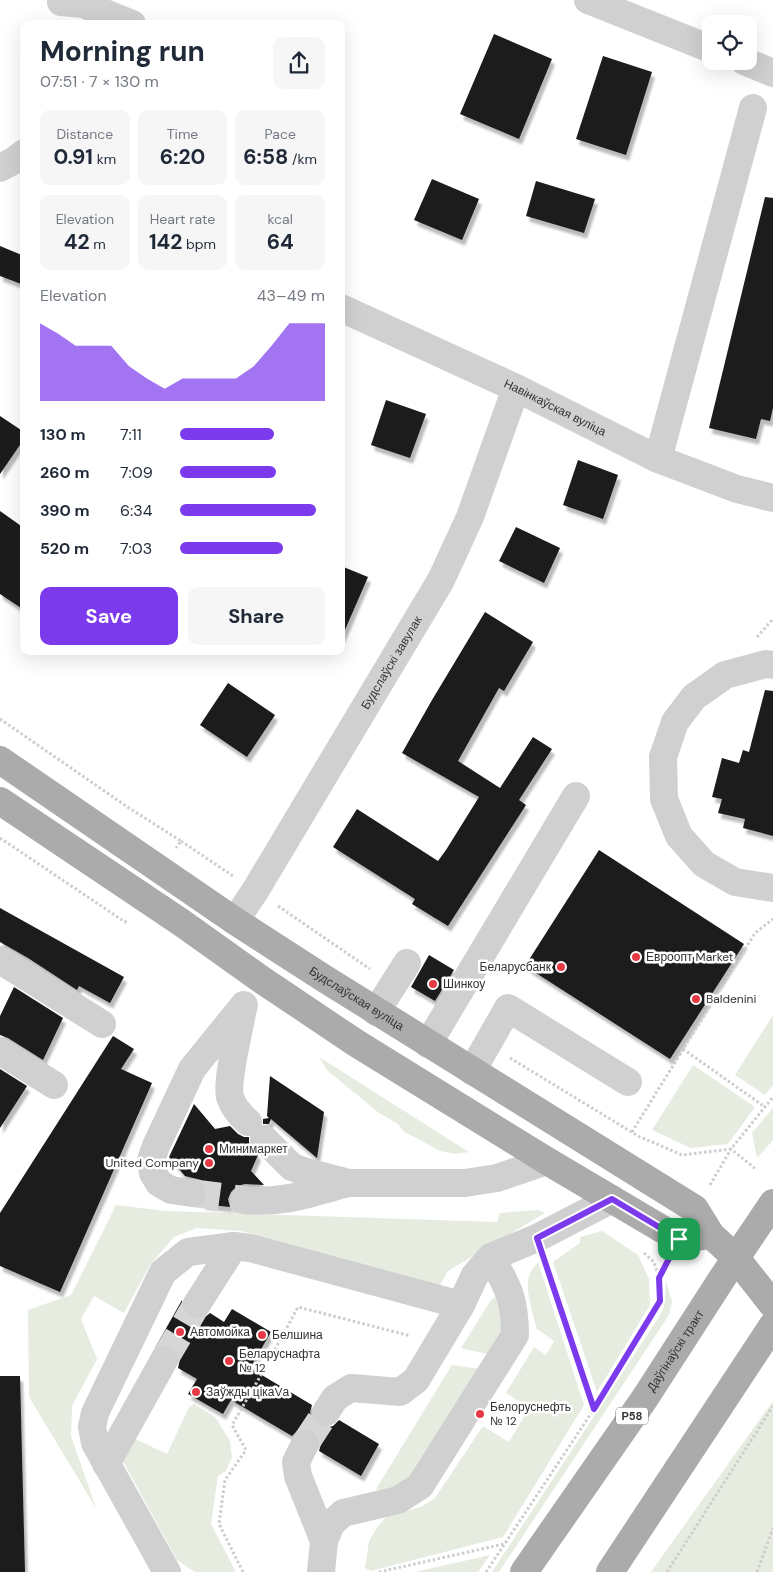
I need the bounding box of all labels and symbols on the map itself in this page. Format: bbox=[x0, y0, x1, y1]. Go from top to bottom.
street label: Навінкаўская вуліца bbox=[501, 376, 609, 440]
street label: Будслаўскі завулак bbox=[357, 612, 426, 712]
place label: Евроопт Market bbox=[646, 949, 734, 965]
marker: Евроопт Market bbox=[630, 951, 642, 963]
place label: Беларусбанк bbox=[480, 959, 552, 975]
marker: Беларусбанк bbox=[555, 961, 567, 973]
street label: Будслаўская вуліца bbox=[306, 963, 407, 1034]
place label: Шинкоу bbox=[443, 976, 485, 992]
marker: Шинкоу bbox=[427, 978, 439, 990]
place label: Baldenini bbox=[706, 991, 756, 1007]
marker: Baldenini bbox=[690, 993, 702, 1005]
place label: Минимаркет bbox=[219, 1141, 288, 1157]
marker: Минимаркет bbox=[203, 1143, 215, 1155]
place label: United Company bbox=[105, 1155, 199, 1171]
marker: United Company bbox=[203, 1157, 215, 1169]
pin bbox=[658, 1218, 700, 1260]
street label: Даўгінаўскі тракт bbox=[643, 1307, 708, 1395]
place label: Автомойка bbox=[190, 1324, 250, 1340]
marker: Автомойка bbox=[174, 1326, 186, 1338]
place label: Белшина bbox=[272, 1327, 323, 1343]
marker: Белшина bbox=[256, 1329, 268, 1341]
place label: Беларуснафта № 12 bbox=[239, 1346, 321, 1376]
marker: Беларуснафта № 12 bbox=[223, 1355, 235, 1367]
place label: Заўжды цікаVа bbox=[206, 1384, 290, 1400]
marker: Заўжды цікаVа bbox=[190, 1386, 202, 1398]
place label: Белоруснефть № 12 bbox=[490, 1399, 571, 1429]
marker: Белоруснефть № 12 bbox=[474, 1408, 486, 1420]
road number: Р58 bbox=[616, 1408, 648, 1424]

